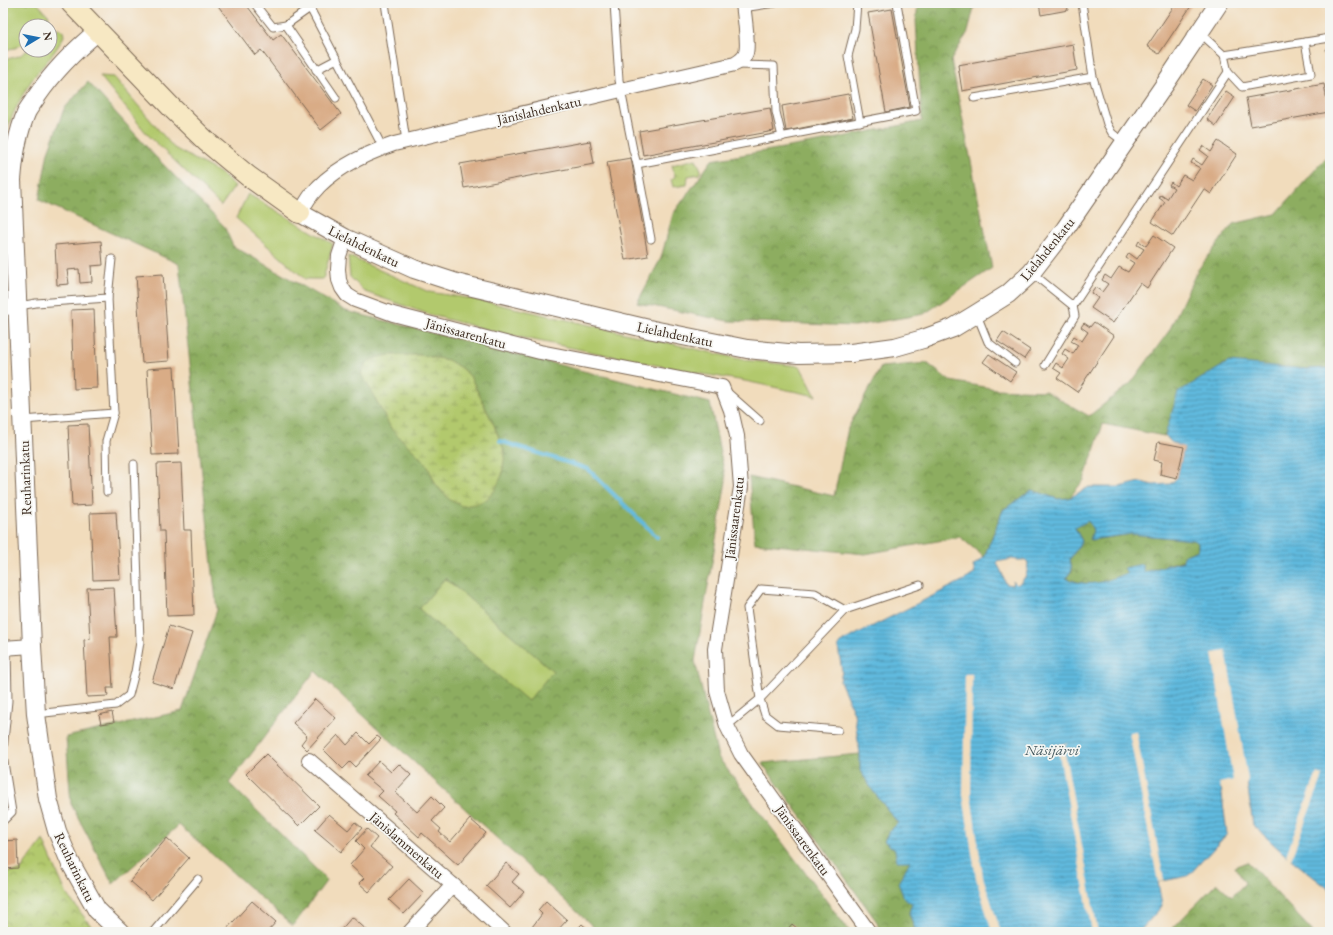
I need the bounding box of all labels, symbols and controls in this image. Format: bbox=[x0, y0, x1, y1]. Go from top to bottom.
north arrow bbox=[18, 18, 58, 58]
text: N bbox=[40, 31, 56, 42]
street label: Jänislahdenkatu bbox=[494, 91, 583, 129]
street label: Lielahdenkatu bbox=[1016, 213, 1079, 285]
street label: Lielahdenkatu bbox=[325, 221, 403, 271]
street label: Jänissaarenkatu bbox=[423, 313, 509, 353]
street label: Lielahdenkatu bbox=[635, 317, 715, 351]
street label: Reuharinkatu bbox=[15, 440, 35, 516]
street label: Jänissaarenkatu bbox=[720, 475, 748, 561]
water label: Näsijärvi bbox=[1024, 740, 1080, 759]
street label: Jänissaarenkatu bbox=[771, 800, 835, 879]
street label: Jänislammenkatu bbox=[365, 807, 449, 883]
street label: Reuharinkatu bbox=[50, 829, 100, 905]

